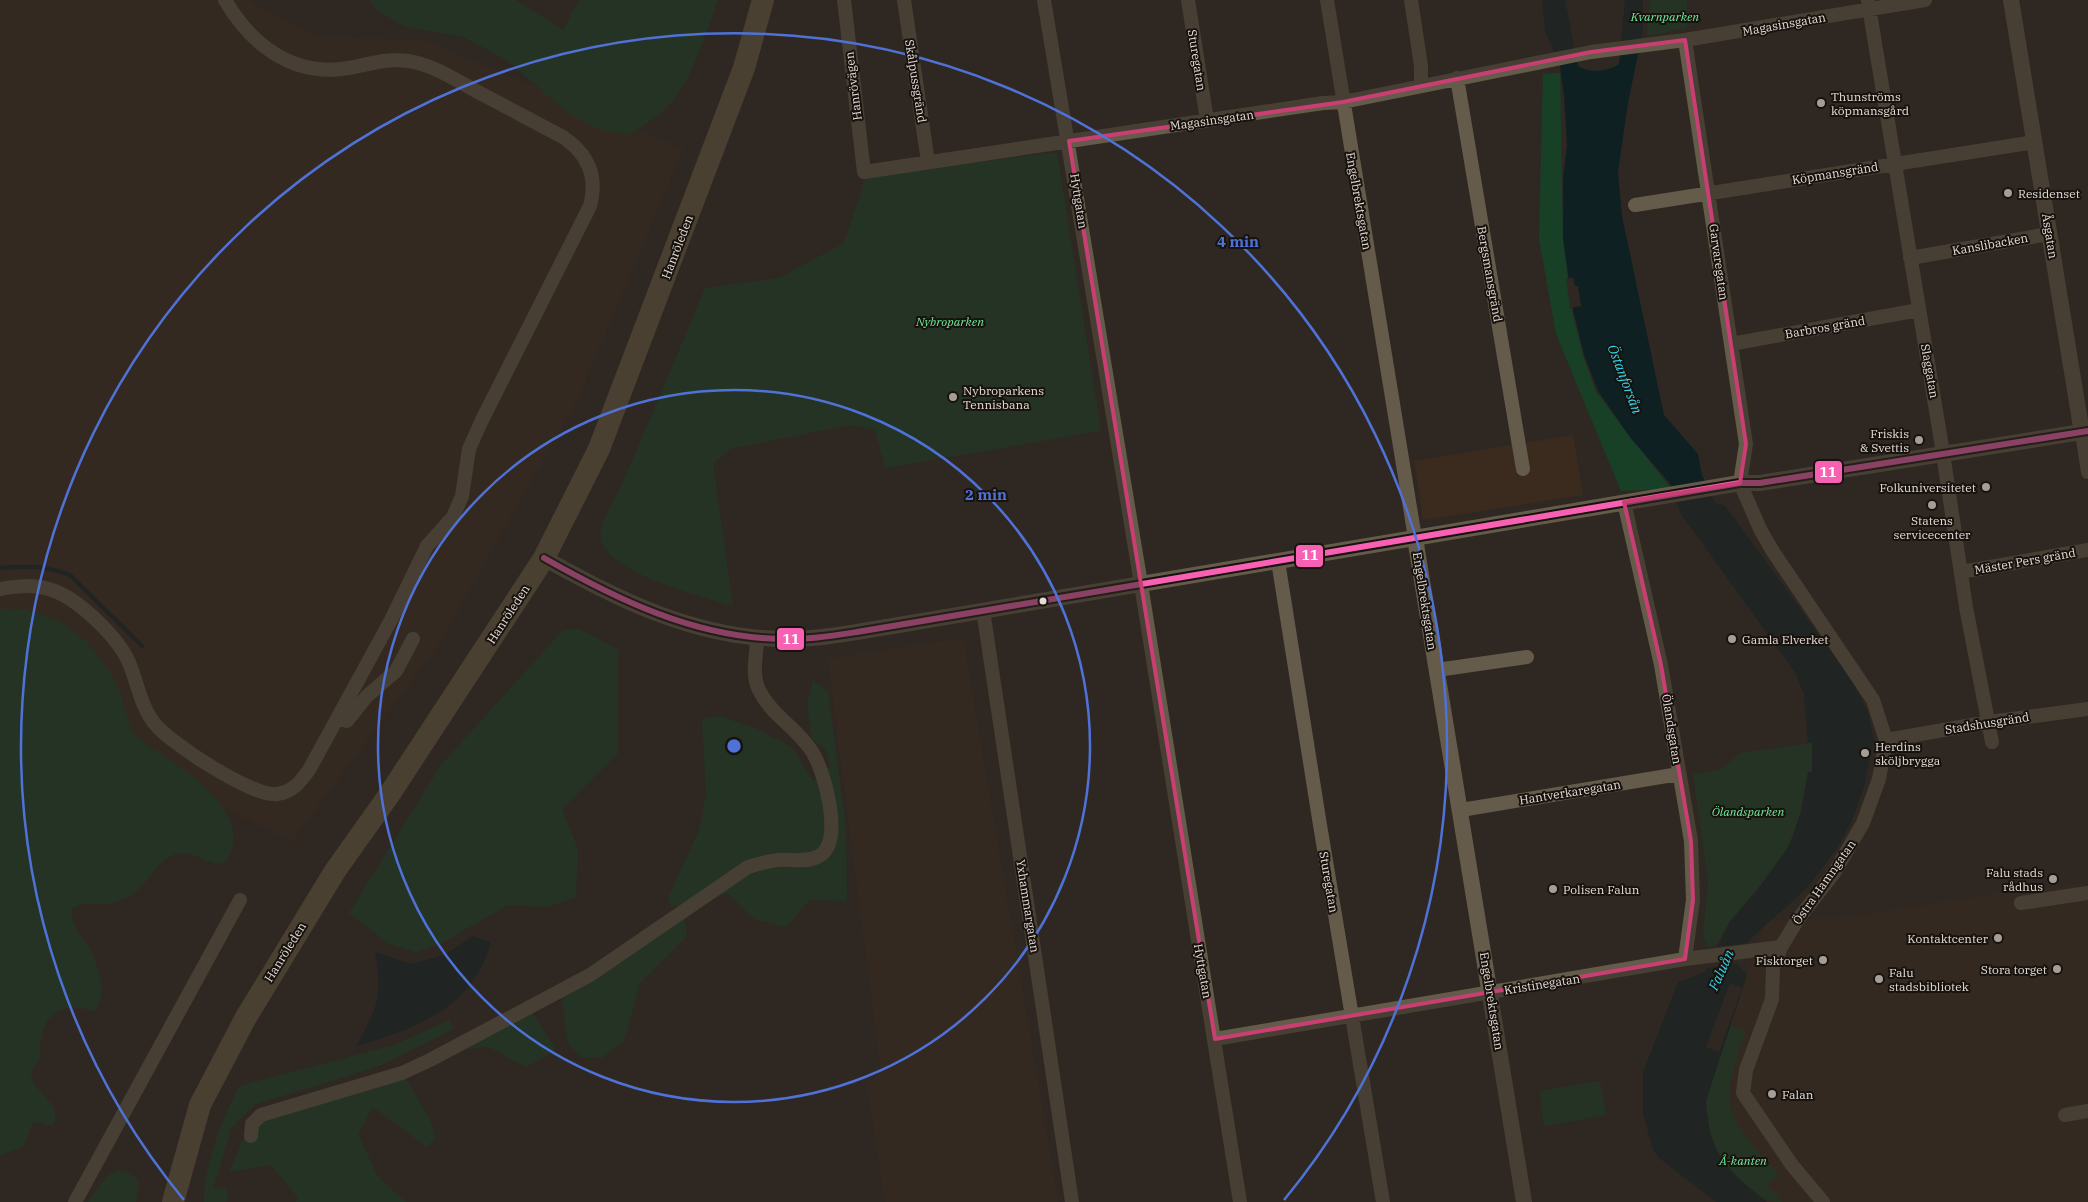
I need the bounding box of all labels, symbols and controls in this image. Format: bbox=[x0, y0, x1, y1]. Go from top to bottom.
park label: Kvarnparken bbox=[1630, 9, 1699, 24]
street label: Magasinsgatan bbox=[1741, 9, 1827, 39]
street label: Sturegatan bbox=[1185, 28, 1209, 92]
street label: Skålpussgränd bbox=[902, 38, 930, 124]
street label: Hanrövägen bbox=[841, 51, 865, 121]
place label: Thunströms köpmansgård bbox=[1831, 89, 1909, 118]
marker: Thunströms köpmansgård bbox=[1815, 97, 1827, 109]
street label: Magasinsgatan bbox=[1169, 107, 1255, 133]
street label: Engelbrektsgatan bbox=[1343, 151, 1375, 251]
street label: Köpmansgränd bbox=[1791, 159, 1879, 187]
street label: Hyttgatan bbox=[1067, 172, 1091, 230]
place label: Residenset bbox=[2018, 186, 2080, 201]
marker: Residenset bbox=[2002, 187, 2014, 199]
street label: Åsgatan bbox=[2039, 212, 2061, 260]
street label: Hanröleden bbox=[658, 213, 696, 281]
street label: Garvaregatan bbox=[1706, 223, 1732, 301]
street label: Bergsmansgränd bbox=[1474, 225, 1506, 323]
street label: Kanslibacken bbox=[1951, 230, 2029, 258]
text: 4 min bbox=[1217, 232, 1259, 251]
street label: Barbros gränd bbox=[1784, 313, 1866, 341]
park label: Nybroparken bbox=[915, 314, 984, 329]
water label: Östanforsån bbox=[1604, 341, 1647, 416]
street label: Slaggatan bbox=[1918, 343, 1942, 400]
place label: Nybroparkens Tennisbana bbox=[963, 383, 1044, 412]
marker: Nybroparkens Tennisbana bbox=[947, 391, 959, 403]
place label: Friskis & Svettis bbox=[1860, 426, 1909, 455]
marker: Friskis & Svettis bbox=[1913, 434, 1925, 446]
line badge: 11 bbox=[1814, 460, 1843, 484]
text: 11 bbox=[1820, 463, 1836, 481]
place label: Folkuniversitetet bbox=[1880, 480, 1976, 495]
marker: Folkuniversitetet bbox=[1980, 481, 1992, 493]
text: 2 min bbox=[965, 485, 1007, 504]
marker: Statens servicecenter bbox=[1926, 499, 1938, 511]
place label: Statens servicecenter bbox=[1894, 513, 1971, 542]
line badge: 11 bbox=[1295, 544, 1324, 568]
street label: Mäster Pers gränd bbox=[1973, 545, 2077, 577]
text: 11 bbox=[1302, 546, 1318, 564]
street label: Engelbrektsgatan bbox=[1410, 551, 1440, 651]
street label: Hanröleden bbox=[483, 581, 533, 646]
unlabelled marker bbox=[1038, 596, 1048, 606]
line badge: 11 bbox=[776, 627, 805, 651]
text: 11 bbox=[783, 630, 799, 648]
place label: Gamla Elverket bbox=[1742, 632, 1829, 647]
marker: Gamla Elverket bbox=[1726, 633, 1738, 645]
street label: Ölandsgatan bbox=[1659, 693, 1685, 765]
street label: Stadshusgränd bbox=[1944, 709, 2030, 737]
centre of rings bbox=[725, 737, 743, 755]
place label: Herdins sköljbrygga bbox=[1875, 739, 1941, 768]
marker: Herdins sköljbrygga bbox=[1859, 747, 1871, 759]
street label: Hantverkaregatan bbox=[1518, 777, 1622, 807]
park label: Ölandsparken bbox=[1712, 804, 1784, 819]
street label: Östra Hamngatan bbox=[1789, 837, 1859, 927]
street label: Sturegatan bbox=[1316, 850, 1342, 914]
street label: Yxhammargatan bbox=[1013, 858, 1043, 954]
place label: Falu stads rådhus bbox=[1986, 865, 2043, 894]
marker: Falu stads rådhus bbox=[2047, 873, 2059, 885]
place label: Polisen Falun bbox=[1563, 882, 1640, 897]
marker: Polisen Falun bbox=[1547, 883, 1559, 895]
street label: Hanröleden bbox=[261, 919, 309, 985]
place label: Kontaktcenter bbox=[1907, 931, 1989, 946]
marker: Kontaktcenter bbox=[1992, 932, 2004, 944]
street label: Hyttgatan bbox=[1191, 942, 1215, 1000]
water label: Faluån bbox=[1704, 947, 1738, 994]
street label: Engelbrektsgatan bbox=[1477, 951, 1507, 1051]
place label: Fisktorget bbox=[1756, 953, 1813, 968]
marker: Fisktorget bbox=[1817, 954, 1829, 966]
place label: Stora torget bbox=[1981, 962, 2047, 977]
marker: Stora torget bbox=[2051, 963, 2063, 975]
place label: Falu stadsbibliotek bbox=[1889, 965, 1969, 994]
street label: Kristinegatan bbox=[1503, 971, 1581, 997]
marker: Falu stadsbibliotek bbox=[1873, 973, 1885, 985]
place label: Falan bbox=[1782, 1087, 1814, 1102]
marker: Falan bbox=[1766, 1088, 1778, 1100]
park label: Å-kanten bbox=[1718, 1153, 1767, 1168]

